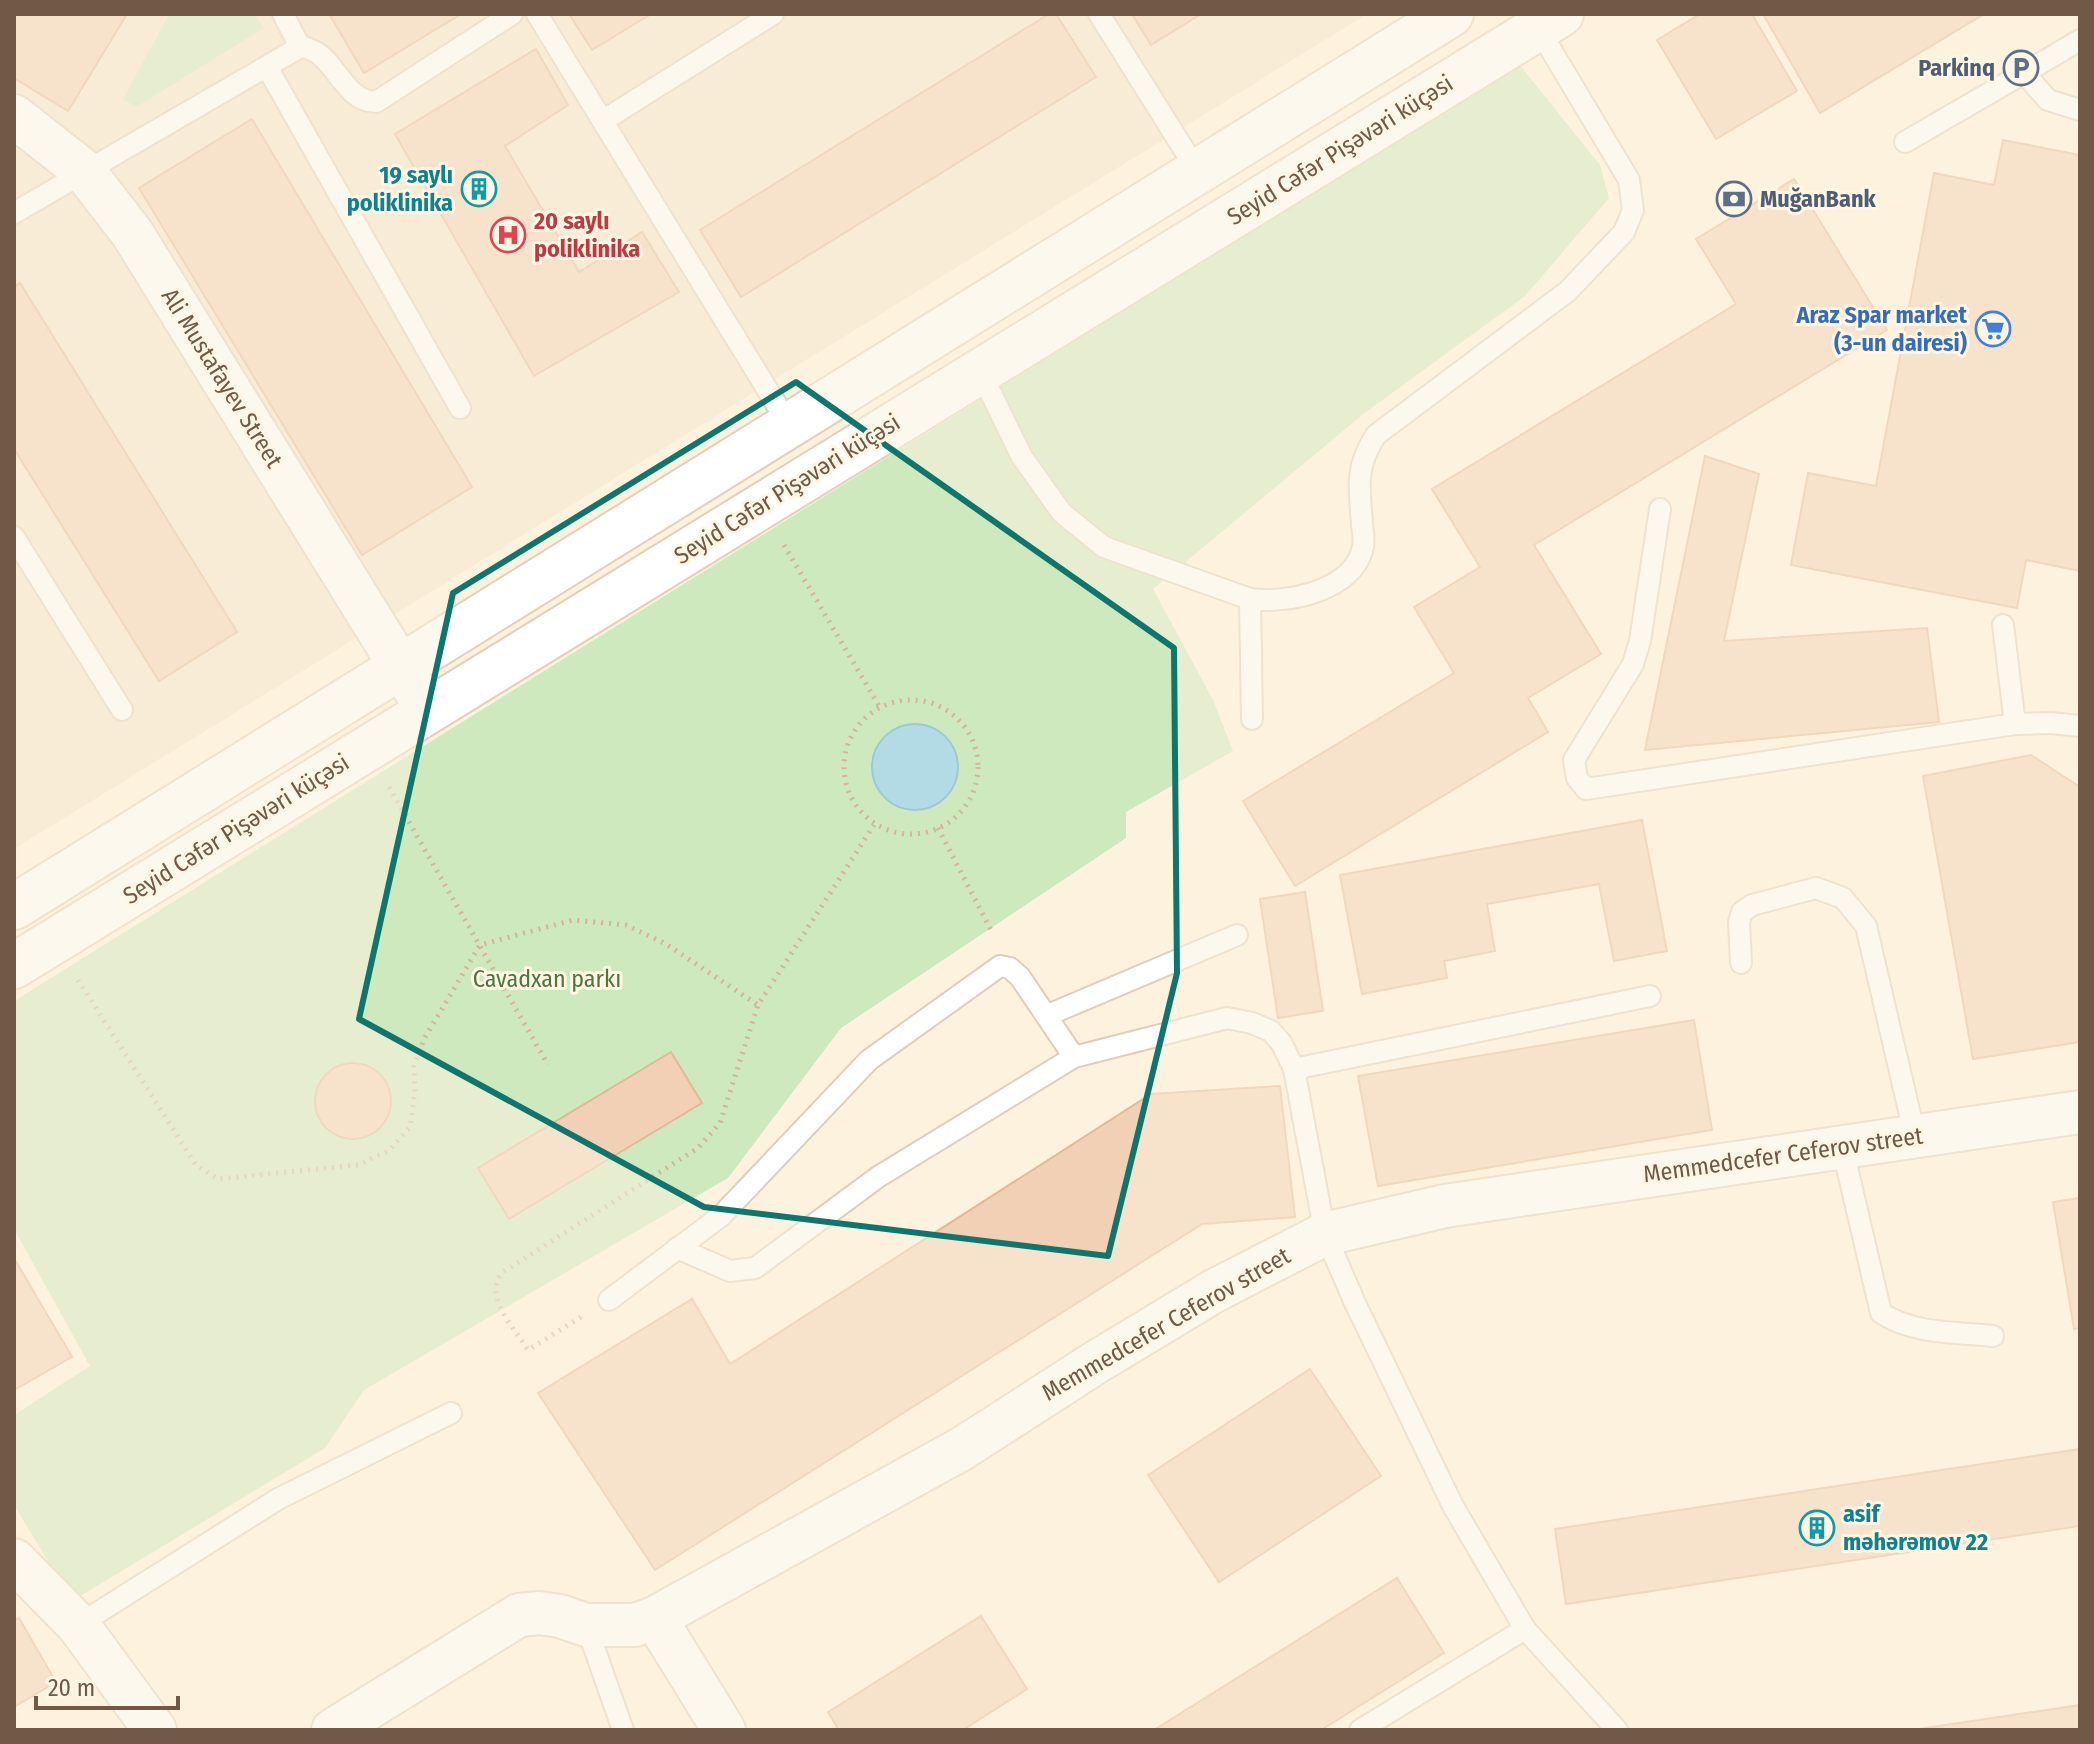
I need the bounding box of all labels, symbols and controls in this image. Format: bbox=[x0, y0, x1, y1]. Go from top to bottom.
parking icon: Parkinq bbox=[2002, 49, 2040, 87]
place label: Parkinq bbox=[1918, 54, 1995, 82]
street label: Seyid Cəfər Pişəvəri küçəsi bbox=[1222, 69, 1458, 231]
place label: 19 saylı poliklinika bbox=[347, 161, 453, 217]
building icon: 19 saylı poliklinika bbox=[460, 170, 498, 208]
bank icon: MuğanBank bbox=[1715, 180, 1753, 218]
place label: MuğanBank bbox=[1760, 185, 1877, 213]
place label: 20 saylı poliklinika bbox=[533, 207, 640, 263]
hospital icon: 20 saylı poliklinika bbox=[489, 216, 527, 254]
street label: Ali Mustafayev Street bbox=[156, 283, 289, 473]
place label: Araz Spar market (3-un dairesi) bbox=[1795, 301, 1968, 357]
supermarket icon: Araz Spar market (3-un dairesi) bbox=[1974, 310, 2012, 348]
street label: Seyid Cəfər Pişəvəri küçəsi bbox=[669, 408, 905, 570]
street label: Seyid Cəfər Pişəvəri küçəsi bbox=[118, 748, 354, 910]
park label: Cavadxan parkı bbox=[473, 965, 621, 993]
street label: Memmedcefer Cefеrov street bbox=[1641, 1122, 1925, 1188]
street label: Memmedcefer Cefеrov street bbox=[1037, 1241, 1295, 1407]
place label: asif məhərəmov 22 bbox=[1843, 1500, 1988, 1556]
building icon: asif məhərəmov 22 bbox=[1798, 1509, 1836, 1547]
scale bar bbox=[36, 1660, 178, 1710]
text: 20 m bbox=[48, 1674, 95, 1702]

